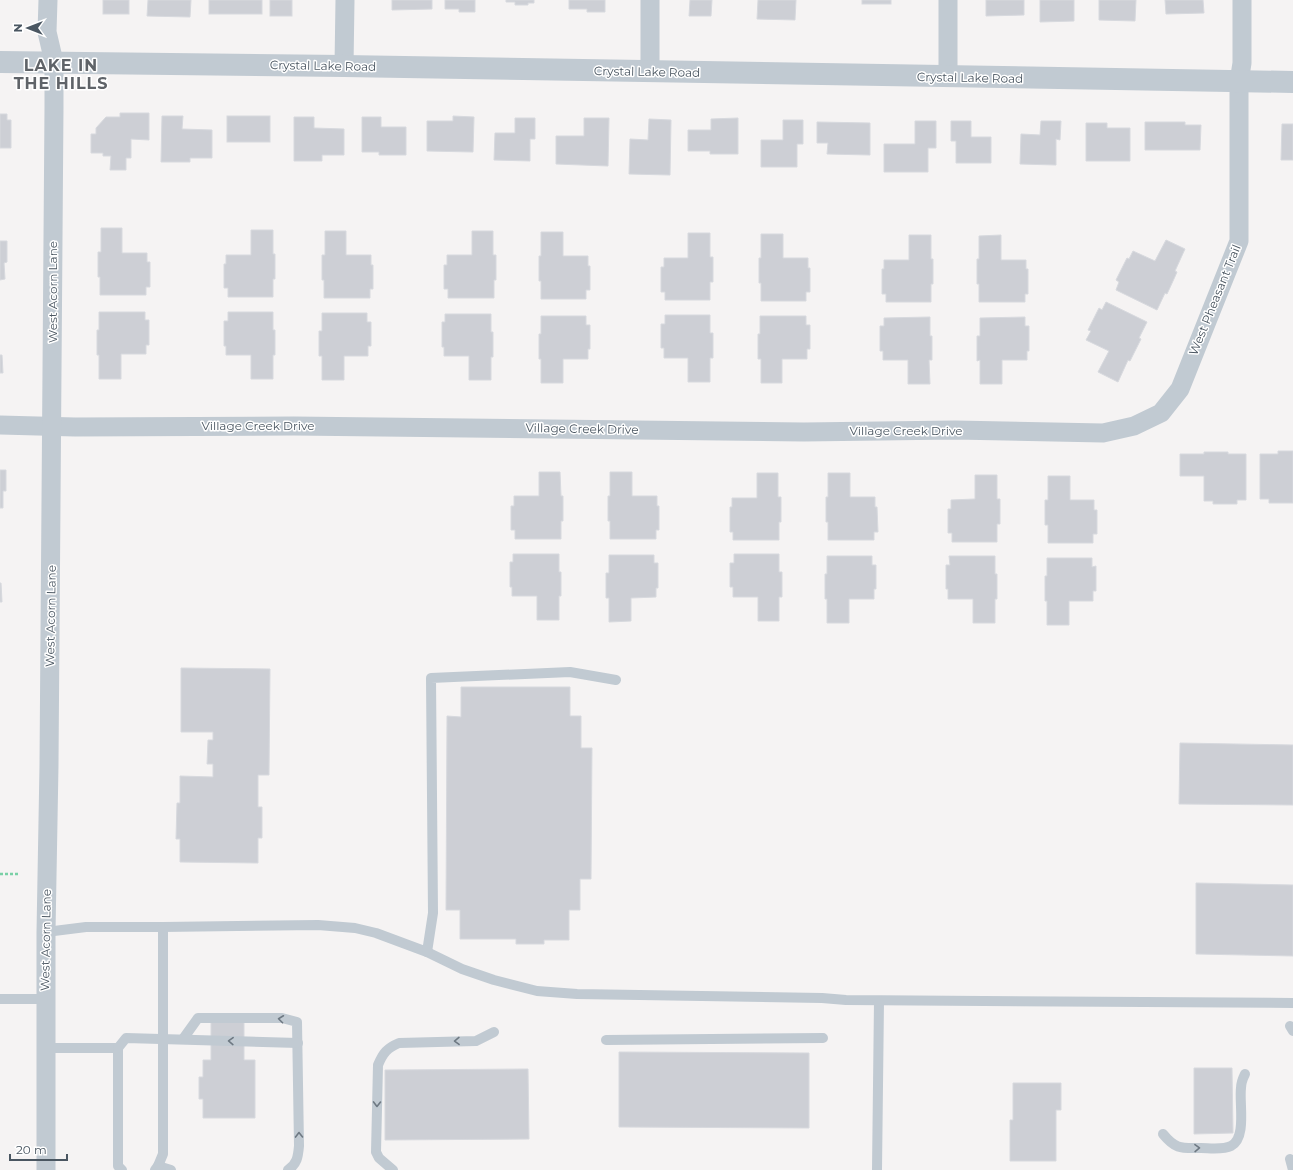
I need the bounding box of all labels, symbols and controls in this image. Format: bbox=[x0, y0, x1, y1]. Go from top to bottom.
north arrow bbox=[8, 8, 48, 48]
text: N bbox=[11, 24, 25, 32]
district label: LAKE IN THE HILLS bbox=[14, 56, 108, 93]
street label: Crystal Lake Road bbox=[270, 57, 376, 74]
street label: Crystal Lake Road bbox=[594, 63, 700, 80]
street label: Crystal Lake Road bbox=[917, 69, 1023, 86]
street label: West Acorn Lane bbox=[45, 241, 60, 343]
street label: West Pheasant Trail bbox=[1185, 242, 1244, 357]
street label: Village Creek Drive bbox=[202, 418, 314, 433]
street label: Village Creek Drive bbox=[525, 420, 639, 437]
street label: Village Creek Drive bbox=[850, 423, 962, 438]
street label: West Acorn Lane bbox=[42, 565, 59, 667]
street label: West Acorn Lane bbox=[37, 889, 54, 991]
one-way arrow bbox=[277, 1015, 284, 1024]
one-way arrow bbox=[228, 1037, 234, 1045]
one-way arrow bbox=[454, 1037, 460, 1045]
one-way arrow bbox=[373, 1101, 381, 1107]
one-way arrow bbox=[295, 1132, 303, 1138]
scale bar bbox=[10, 1136, 67, 1162]
text: 20 m bbox=[16, 1142, 47, 1157]
one-way arrow bbox=[1194, 1144, 1200, 1152]

